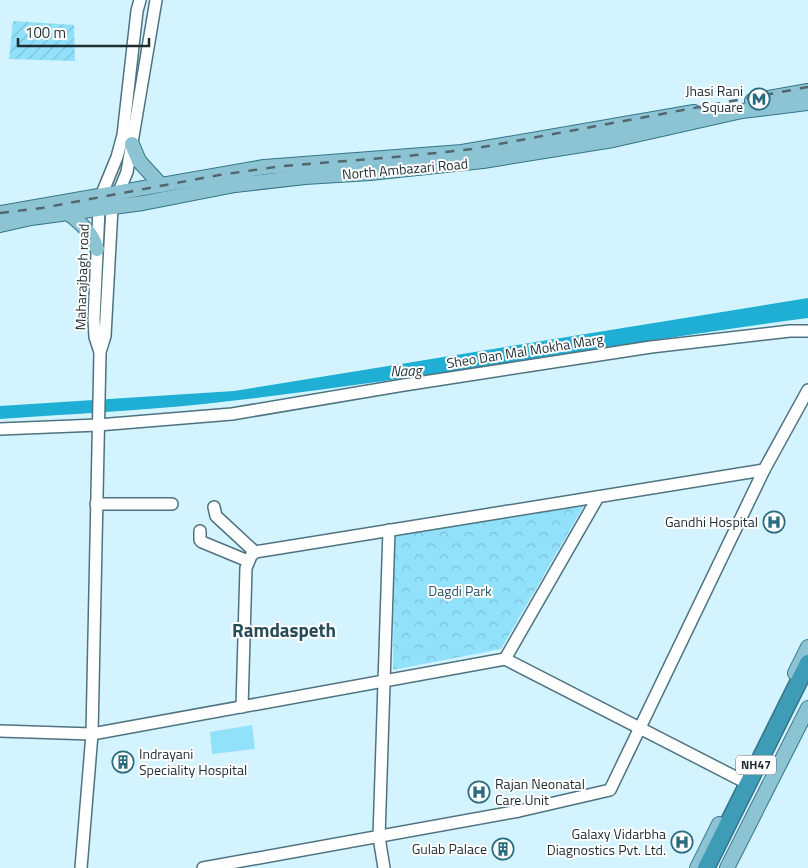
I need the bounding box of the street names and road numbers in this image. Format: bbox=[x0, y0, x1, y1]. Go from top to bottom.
street label: North Ambazari Road bbox=[341, 153, 469, 184]
street label: Maharajbagh road bbox=[69, 223, 94, 331]
street label: Sheo Dan Mal Mokha Marg bbox=[445, 328, 605, 373]
road number: NH47 bbox=[736, 756, 776, 774]

